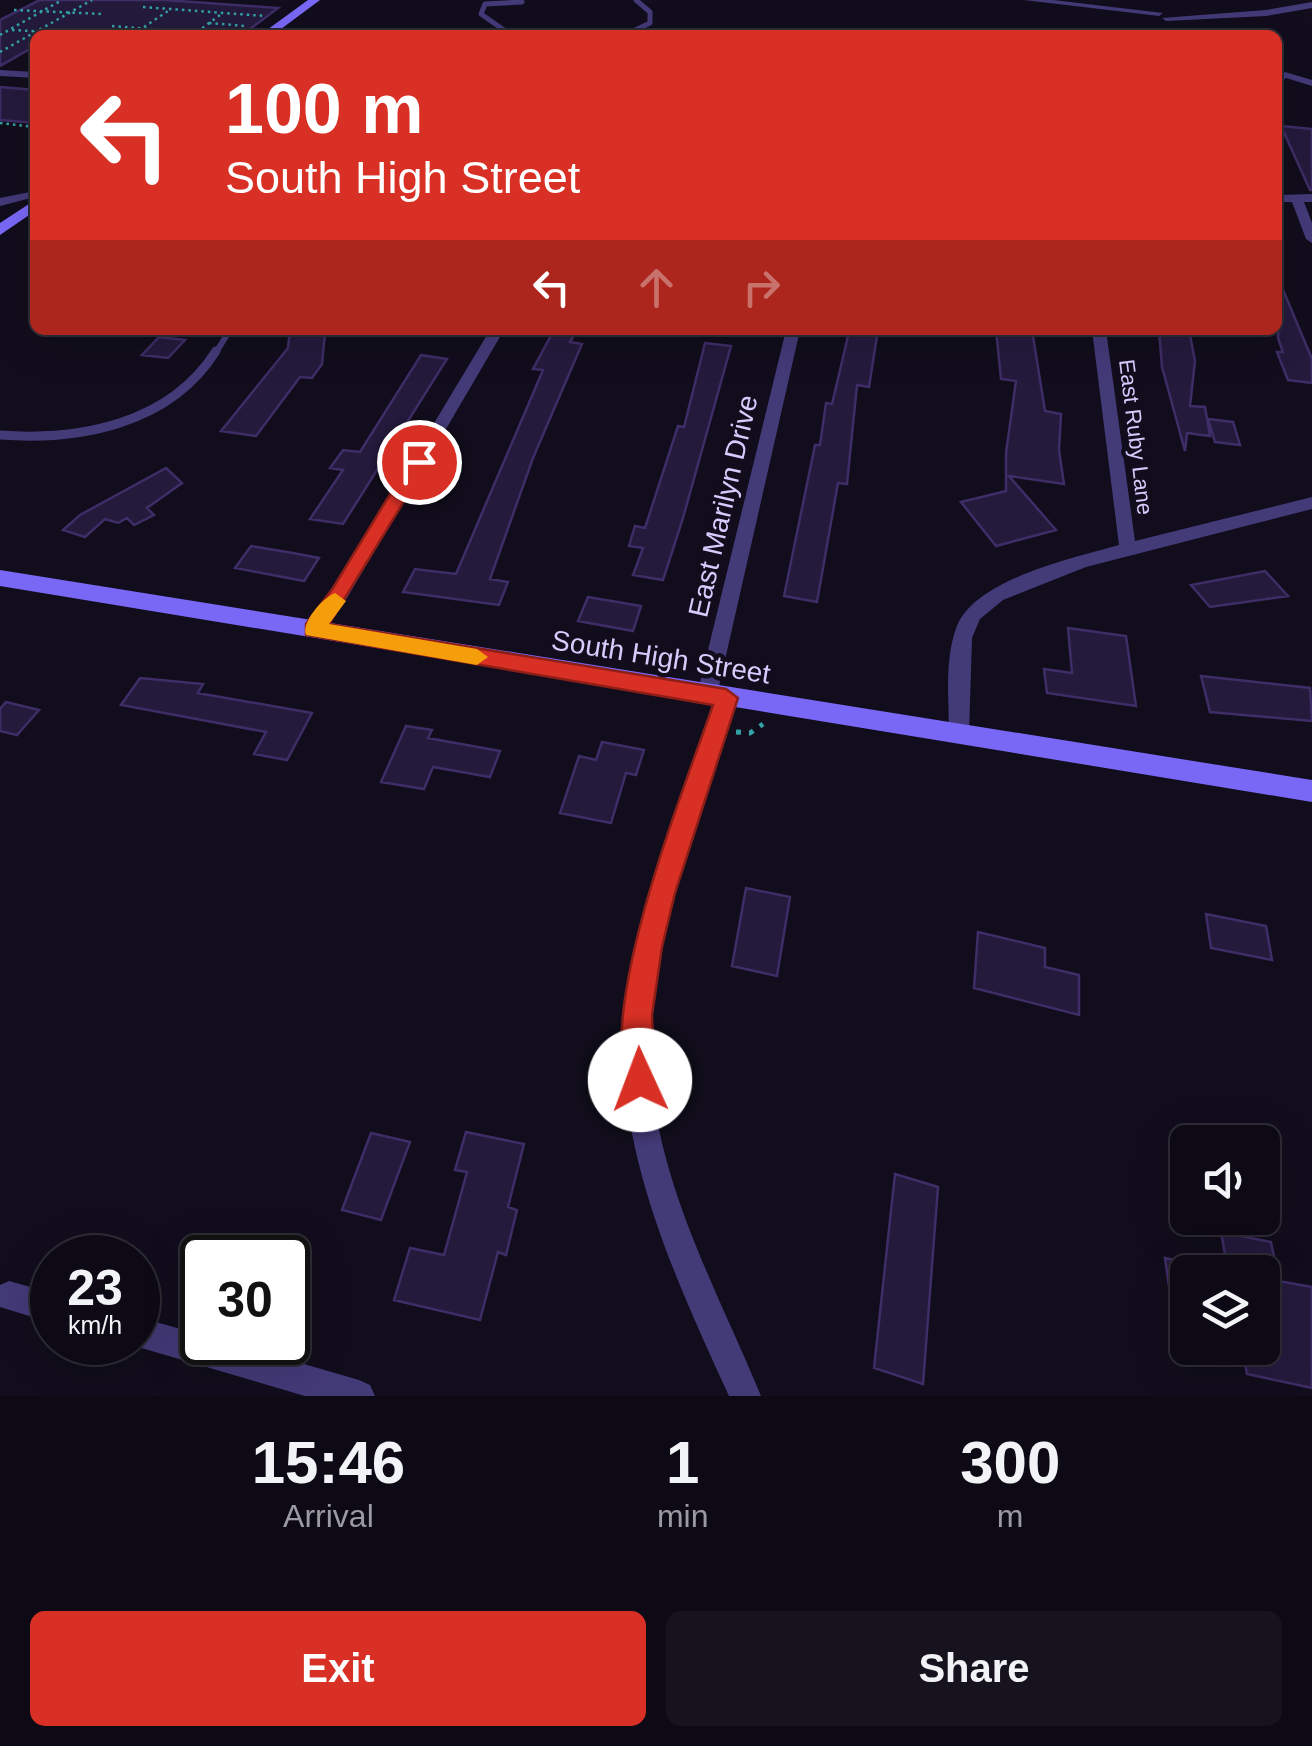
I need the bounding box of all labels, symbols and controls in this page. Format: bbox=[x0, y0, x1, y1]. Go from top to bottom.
icon: left bbox=[60, 70, 190, 200]
text: 100 m bbox=[225, 70, 423, 148]
text: South High Street bbox=[225, 152, 580, 203]
icon: left bbox=[524, 260, 579, 315]
icon: ahead bbox=[629, 260, 684, 315]
icon: right bbox=[734, 260, 789, 315]
street label: East Ruby Lane bbox=[1114, 358, 1158, 516]
street label: East Marilyn Drive bbox=[682, 392, 764, 620]
pin bbox=[377, 420, 462, 505]
icon: arrive bbox=[392, 435, 447, 490]
street label: South High Street bbox=[549, 624, 773, 690]
position arrow bbox=[588, 1028, 692, 1132]
map controls bbox=[1170, 1125, 1280, 1365]
button: sound bbox=[1170, 1125, 1280, 1235]
speed limit sign: 30 bbox=[180, 1235, 310, 1365]
button: layers bbox=[1170, 1255, 1280, 1365]
text: 23 bbox=[67, 1260, 123, 1316]
text: km/h bbox=[68, 1311, 122, 1339]
text: 15:46 bbox=[252, 1429, 405, 1496]
text: 1 bbox=[666, 1429, 699, 1496]
text: 300 bbox=[960, 1429, 1060, 1496]
text: Arrival bbox=[283, 1498, 374, 1534]
text: min bbox=[657, 1498, 708, 1534]
text: m bbox=[997, 1498, 1024, 1534]
button: Exit bbox=[30, 1611, 646, 1726]
button: Share bbox=[666, 1611, 1282, 1726]

